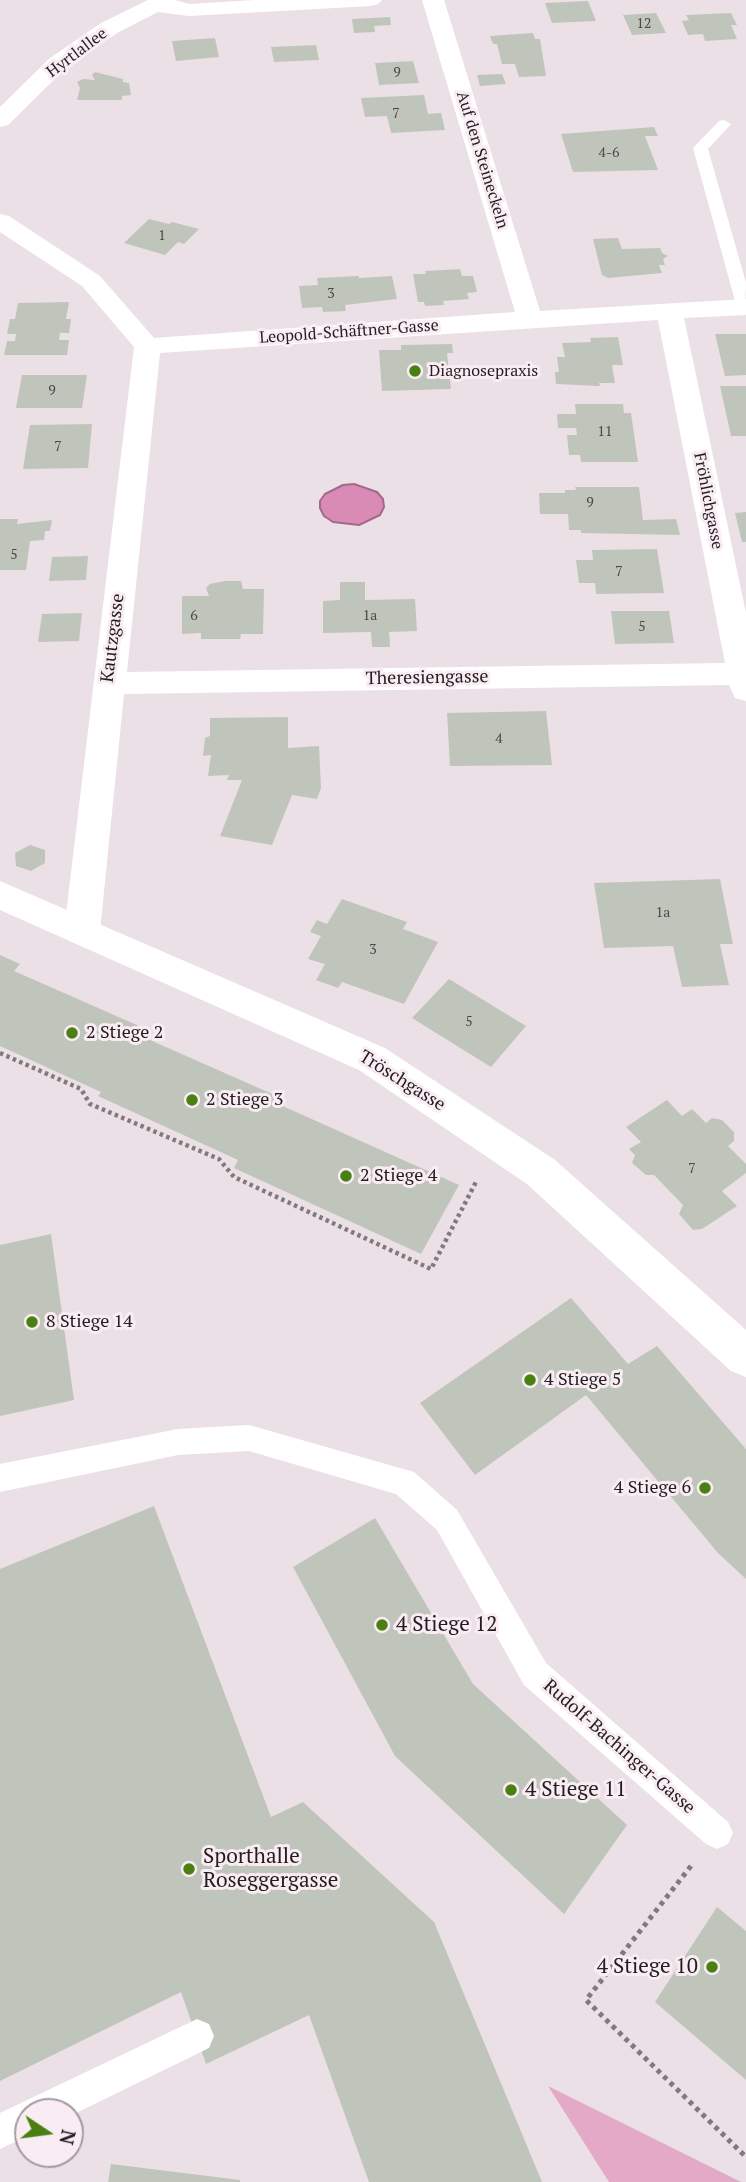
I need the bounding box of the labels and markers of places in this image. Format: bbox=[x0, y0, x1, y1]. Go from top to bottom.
place label: Diagnosepraxis bbox=[429, 361, 538, 381]
marker: Diagnosepraxis bbox=[407, 363, 423, 379]
place label: 2 Stiege 2 bbox=[86, 1022, 163, 1044]
marker: 2 Stiege 2 bbox=[64, 1025, 80, 1041]
place label: 2 Stiege 3 bbox=[206, 1089, 283, 1111]
marker: 2 Stiege 3 bbox=[184, 1092, 200, 1108]
place label: 2 Stiege 4 bbox=[360, 1165, 437, 1187]
marker: 2 Stiege 4 bbox=[338, 1168, 354, 1184]
place label: 8 Stiege 14 bbox=[46, 1311, 133, 1333]
marker: 8 Stiege 14 bbox=[24, 1314, 40, 1330]
place label: 4 Stiege 5 bbox=[544, 1369, 621, 1391]
marker: 4 Stiege 5 bbox=[522, 1372, 538, 1388]
place label: 4 Stiege 6 bbox=[614, 1477, 691, 1499]
marker: 4 Stiege 6 bbox=[697, 1480, 713, 1496]
place label: 4 Stiege 12 bbox=[396, 1612, 497, 1638]
marker: 4 Stiege 12 bbox=[374, 1617, 390, 1633]
place label: 4 Stiege 11 bbox=[525, 1777, 626, 1803]
marker: 4 Stiege 11 bbox=[503, 1782, 519, 1798]
place label: Sporthalle Roseggergasse bbox=[203, 1844, 338, 1894]
marker: Sporthalle Roseggergasse bbox=[181, 1861, 197, 1877]
place label: 4 Stiege 10 bbox=[597, 1954, 698, 1980]
marker: 4 Stiege 10 bbox=[704, 1959, 720, 1975]

